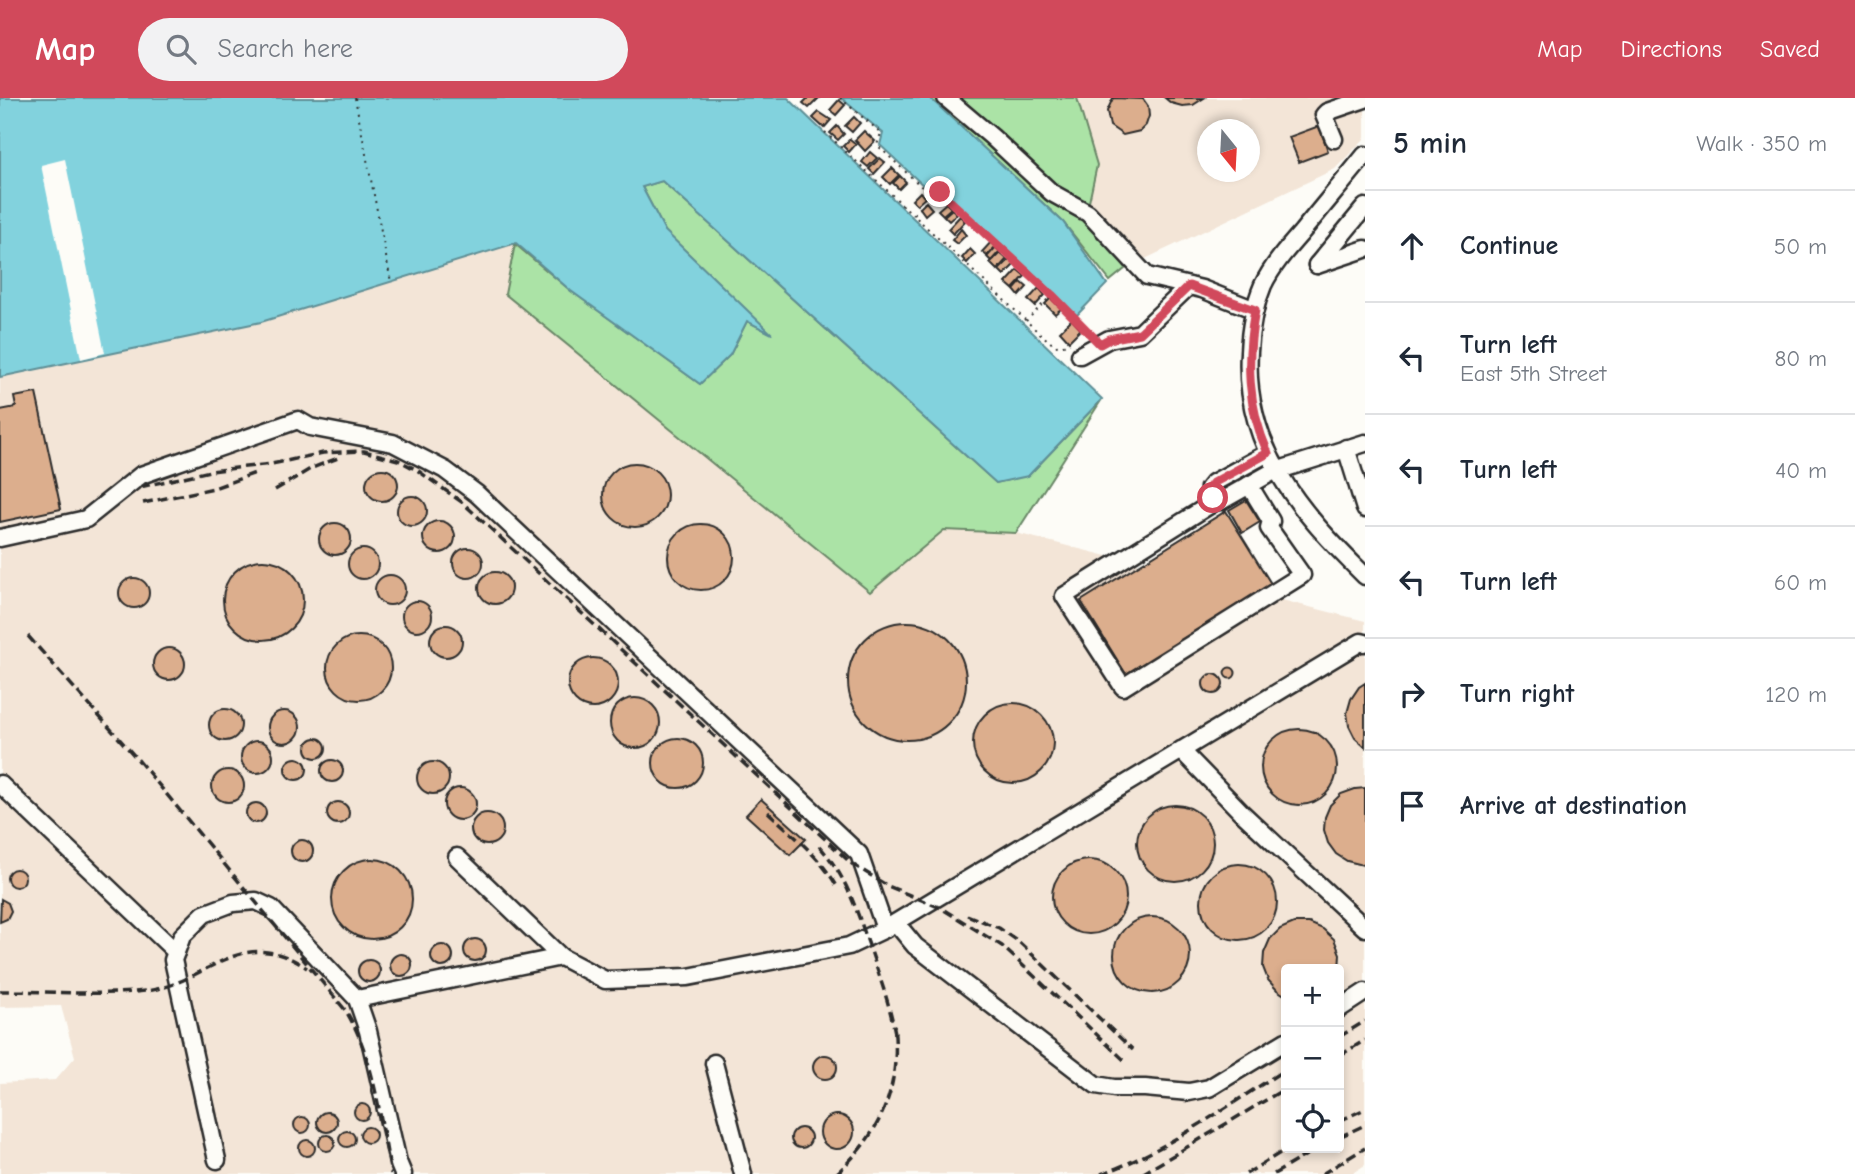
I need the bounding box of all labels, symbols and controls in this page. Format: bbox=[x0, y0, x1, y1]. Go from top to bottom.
search box bbox=[138, 18, 628, 81]
text: Map bbox=[35, 30, 96, 68]
icon: search bbox=[162, 30, 200, 68]
text: Search here bbox=[218, 34, 353, 64]
text: Map bbox=[1537, 35, 1583, 63]
text: Directions bbox=[1621, 35, 1722, 63]
text: Saved bbox=[1760, 35, 1820, 63]
north arrow bbox=[1197, 119, 1260, 182]
text: 5 min bbox=[1393, 126, 1467, 161]
text: Walk · 350 m bbox=[1696, 130, 1827, 157]
route end bbox=[924, 176, 955, 207]
icon: ahead bbox=[1393, 227, 1431, 265]
text: Continue bbox=[1460, 231, 1558, 261]
text: 50 m bbox=[1774, 233, 1827, 260]
text: Turn left bbox=[1460, 330, 1557, 360]
icon: left bbox=[1393, 339, 1431, 377]
text: 80 m bbox=[1774, 345, 1827, 372]
text: East 5th Street bbox=[1460, 360, 1606, 387]
icon: left bbox=[1393, 451, 1431, 489]
text: Turn left bbox=[1460, 455, 1557, 485]
text: 40 m bbox=[1775, 457, 1827, 484]
route start bbox=[1197, 482, 1228, 513]
icon: left bbox=[1393, 563, 1431, 601]
text: Turn left bbox=[1460, 567, 1557, 597]
text: 60 m bbox=[1774, 569, 1827, 596]
icon: right bbox=[1393, 675, 1431, 713]
text: Turn right bbox=[1460, 679, 1574, 709]
text: 120 m bbox=[1765, 681, 1827, 708]
icon: arrive bbox=[1393, 787, 1431, 825]
text: Arrive at destination bbox=[1460, 791, 1687, 821]
map controls bbox=[1281, 964, 1344, 1153]
button: + bbox=[1281, 964, 1344, 1027]
button: − bbox=[1281, 1027, 1344, 1090]
button: locate bbox=[1281, 1090, 1344, 1153]

